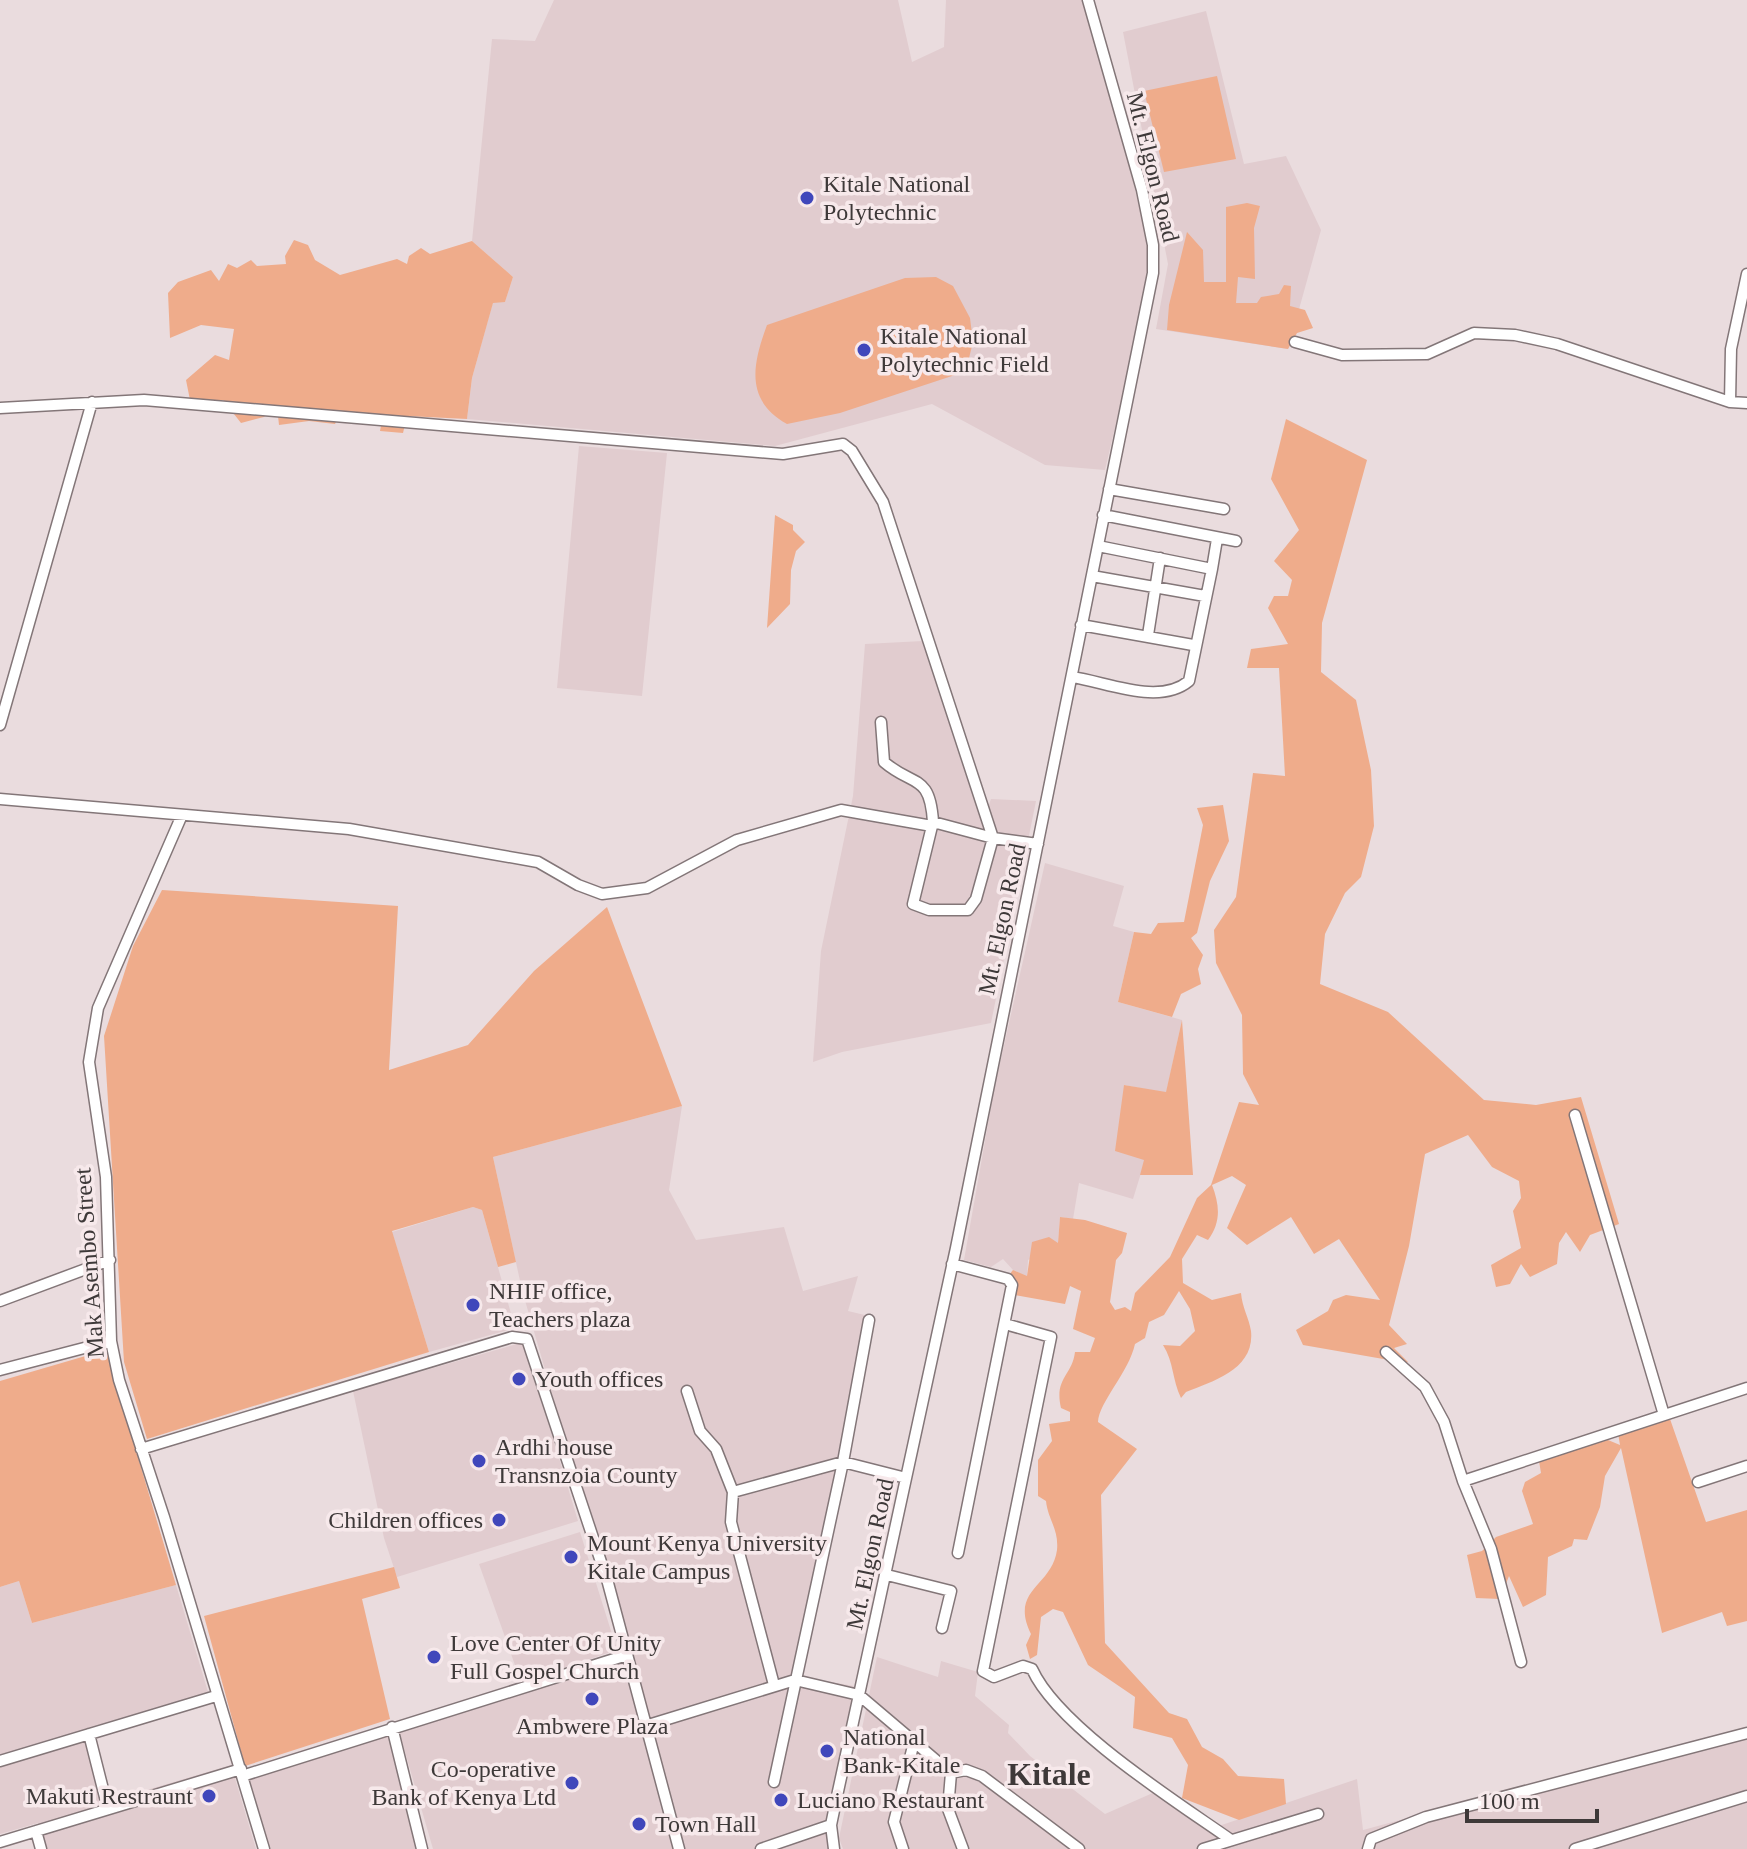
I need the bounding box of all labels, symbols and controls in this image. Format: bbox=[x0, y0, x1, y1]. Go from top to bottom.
street label: Mt. Elgon Road bbox=[1122, 89, 1184, 245]
place label: Kitale National Polytechnic bbox=[823, 171, 971, 225]
marker: Kitale National Polytechnic bbox=[798, 189, 816, 207]
place label: Kitale National Polytechnic Field bbox=[880, 323, 1049, 377]
marker: Kitale National Polytechnic Field bbox=[855, 341, 873, 359]
street label: Mt. Elgon Road bbox=[973, 841, 1031, 997]
street label: Mak Asembo Street bbox=[69, 1167, 109, 1359]
place label: NHIF office, Teachers plaza bbox=[489, 1278, 631, 1332]
marker: NHIF office, Teachers plaza bbox=[464, 1296, 482, 1314]
place label: Youth offices bbox=[535, 1366, 663, 1392]
marker: Youth offices bbox=[510, 1370, 528, 1388]
place label: Ardhi house Transnzoia County bbox=[495, 1434, 677, 1488]
marker: Ardhi house Transnzoia County bbox=[470, 1452, 488, 1470]
street label: Mt. Elgon Road bbox=[841, 1476, 899, 1632]
place label: Children offices bbox=[328, 1507, 483, 1533]
marker: Children offices bbox=[490, 1511, 508, 1529]
place label: Mount Kenya University Kitale Campus bbox=[587, 1530, 827, 1584]
marker: Mount Kenya University Kitale Campus bbox=[562, 1548, 580, 1566]
place label: Love Center Of Unity Full Gospel Church bbox=[450, 1630, 661, 1684]
marker: Love Center Of Unity Full Gospel Church bbox=[425, 1648, 443, 1666]
marker: Ambwere Plaza bbox=[583, 1690, 601, 1708]
place label: Ambwere Plaza bbox=[516, 1713, 669, 1739]
place label: National Bank-Kitale bbox=[843, 1724, 960, 1778]
marker: National Bank-Kitale bbox=[818, 1742, 836, 1760]
place label: Co-operative Bank of Kenya Ltd bbox=[371, 1756, 556, 1810]
district label: Kitale bbox=[1007, 1756, 1091, 1792]
scale bar bbox=[1467, 1773, 1597, 1823]
marker: Co-operative Bank of Kenya Ltd bbox=[563, 1774, 581, 1792]
place label: Makuti Restraunt bbox=[26, 1783, 193, 1809]
marker: Makuti Restraunt bbox=[200, 1787, 218, 1805]
place label: Luciano Restaurant bbox=[797, 1787, 985, 1813]
text: 100 m bbox=[1479, 1788, 1540, 1814]
marker: Luciano Restaurant bbox=[772, 1791, 790, 1809]
place label: Town Hall bbox=[655, 1811, 757, 1837]
marker: Town Hall bbox=[630, 1815, 648, 1833]

